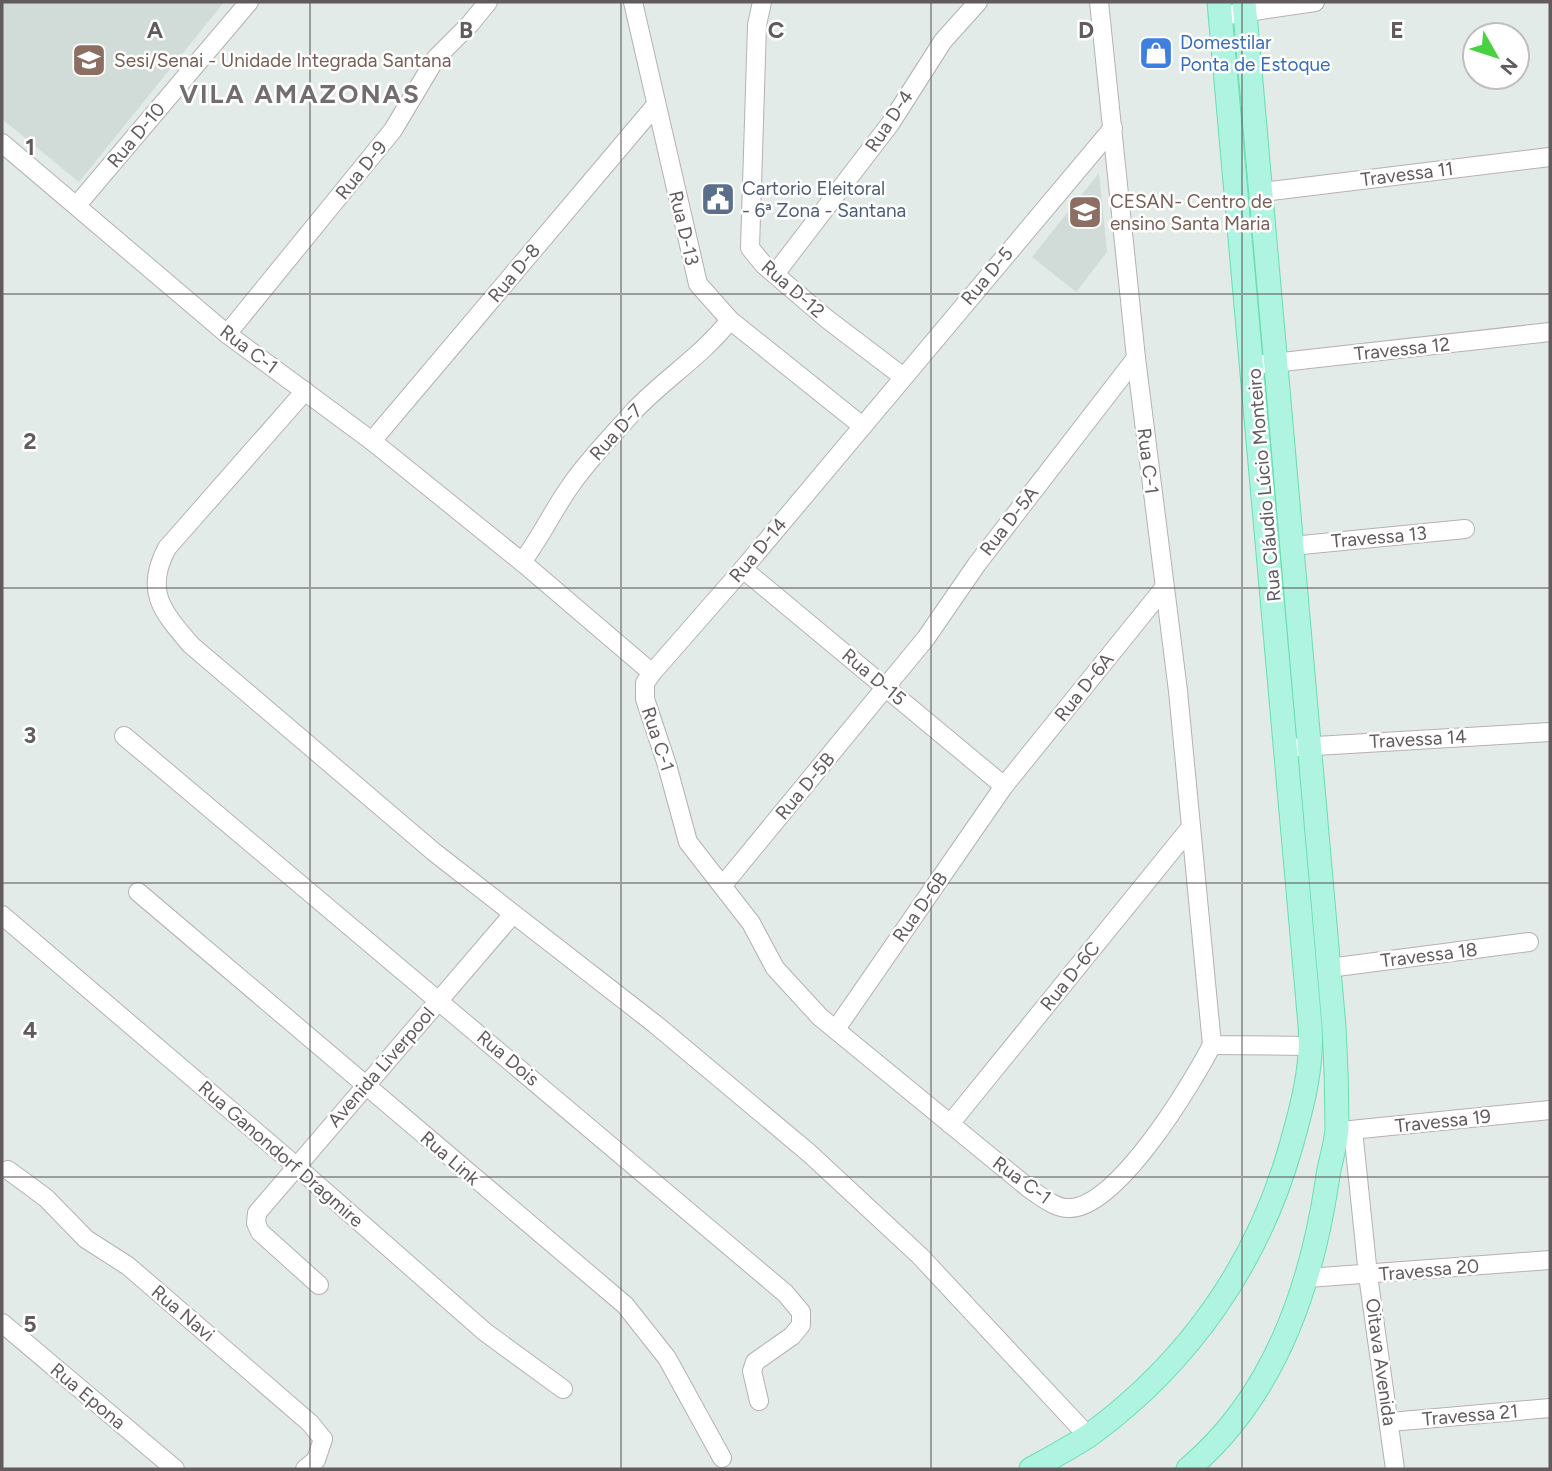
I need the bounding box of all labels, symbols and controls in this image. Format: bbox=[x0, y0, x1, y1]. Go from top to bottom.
text: A bbox=[147, 16, 164, 44]
text: B bbox=[459, 16, 473, 44]
text: C bbox=[768, 16, 785, 44]
text: D bbox=[1078, 16, 1094, 44]
text: E bbox=[1390, 16, 1404, 44]
north arrow bbox=[1461, 21, 1531, 91]
place label: Domestilar Ponta de Estoque bbox=[1180, 31, 1330, 76]
shop icon: Domestilar Ponta de Estoque bbox=[1137, 34, 1175, 72]
school or university icon: Sesi/Senai - Unidade Integrada Santana bbox=[70, 41, 108, 79]
place label: Sesi/Senai - Unidade Integrada Santana bbox=[114, 49, 451, 72]
text: N bbox=[1495, 53, 1522, 79]
district label: VILA AMAZONAS bbox=[179, 78, 421, 110]
street label: Rua D-4 bbox=[860, 86, 918, 156]
street label: Rua D-10 bbox=[102, 98, 170, 172]
text: 1 bbox=[25, 133, 35, 161]
street label: Rua D-9 bbox=[330, 136, 392, 204]
street label: Travessa 11 bbox=[1359, 157, 1455, 191]
place label: Cartorio Eleitoral - 6ª Zona - Santana bbox=[742, 177, 906, 222]
public building icon: Cartorio Eleitoral - 6ª Zona - Santana bbox=[699, 180, 737, 218]
street label: Rua D-13 bbox=[664, 188, 704, 268]
place label: CESAN- Centro de ensino Santa Maria bbox=[1110, 190, 1272, 235]
school or university icon: CESAN- Centro de ensino Santa Maria bbox=[1066, 193, 1104, 231]
street label: Rua D-8 bbox=[483, 239, 545, 307]
street label: Rua D-5 bbox=[956, 242, 1018, 310]
street label: Rua D-12 bbox=[757, 255, 829, 323]
street label: Rua C-1 bbox=[216, 320, 282, 378]
street label: Travessa 12 bbox=[1353, 333, 1451, 365]
street label: Rua Cláudio Lúcio Monteiro bbox=[1242, 367, 1286, 603]
street label: Rua D-7 bbox=[585, 399, 647, 465]
text: 2 bbox=[23, 427, 37, 455]
street label: Rua C-1 bbox=[1133, 427, 1163, 495]
street label: Rua D-5A bbox=[975, 482, 1043, 560]
street label: Rua D-14 bbox=[724, 513, 792, 587]
street label: Travessa 13 bbox=[1330, 521, 1428, 553]
street label: Rua D-15 bbox=[837, 644, 911, 710]
street label: Rua D-6A bbox=[1049, 648, 1119, 726]
street label: Rua C-1 bbox=[637, 704, 679, 774]
text: 3 bbox=[24, 721, 36, 749]
street label: Travessa 14 bbox=[1369, 725, 1467, 753]
street label: Rua D-5B bbox=[770, 748, 840, 824]
street label: Rua D-6B bbox=[888, 868, 952, 946]
street label: Rua D-6C bbox=[1035, 937, 1105, 1015]
street label: Travessa 18 bbox=[1379, 938, 1479, 972]
street label: Avenida Liverpool bbox=[323, 1002, 439, 1132]
text: 4 bbox=[23, 1016, 37, 1044]
street label: Rua Dois bbox=[472, 1025, 544, 1091]
street label: Rua Ganondorf Dragmire bbox=[194, 1076, 368, 1232]
street label: Travessa 19 bbox=[1394, 1105, 1492, 1137]
street label: Rua Link bbox=[416, 1126, 485, 1190]
street label: Rua C-1 bbox=[988, 1151, 1056, 1209]
street label: Travessa 20 bbox=[1378, 1254, 1480, 1286]
street label: Rua Navi bbox=[147, 1280, 219, 1346]
street label: Oitava Avenida bbox=[1361, 1297, 1401, 1427]
text: 5 bbox=[23, 1310, 37, 1338]
street label: Rua Epona bbox=[46, 1358, 130, 1434]
street label: Travessa 21 bbox=[1421, 1399, 1519, 1431]

